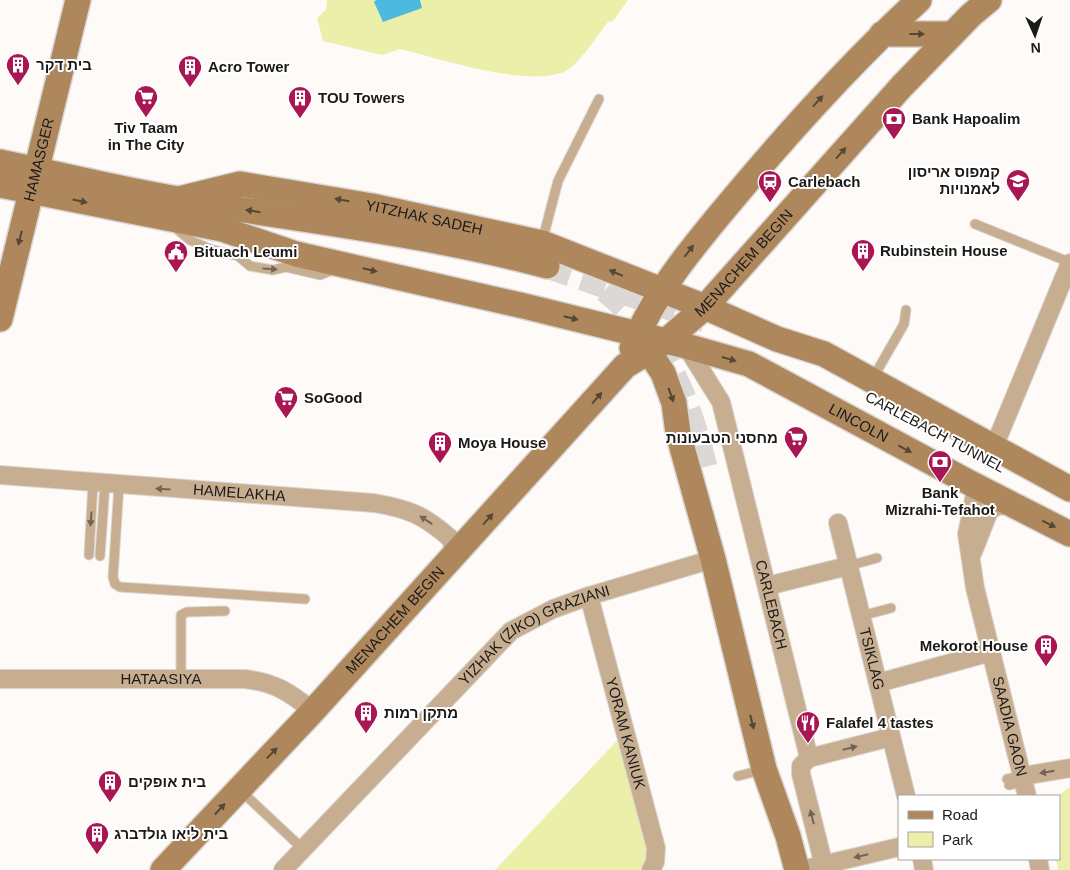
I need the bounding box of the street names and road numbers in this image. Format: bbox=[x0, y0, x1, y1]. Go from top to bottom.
street label: HAMASGER bbox=[20, 116, 57, 203]
street label: YITZHAK SADEH bbox=[364, 196, 484, 238]
street label: MENACHEM BEGIN bbox=[691, 206, 796, 320]
street label: CARLEBACH TUNNEL bbox=[863, 388, 1008, 476]
street label: LINCOLN bbox=[826, 400, 891, 445]
street label: HAMELAKHA bbox=[193, 480, 286, 504]
street label: CARLEBACH bbox=[752, 558, 791, 651]
street label: MENACHEM BEGIN bbox=[342, 563, 447, 677]
street label: YIZHAK (ZIKO) GRAZIANI bbox=[455, 581, 612, 688]
street label: TSIKLAG bbox=[856, 626, 888, 692]
street label: HATAASIYA bbox=[121, 670, 201, 687]
street label: SAADIA GAON bbox=[989, 674, 1031, 778]
street label: YORAM KANIUK bbox=[603, 675, 649, 791]

